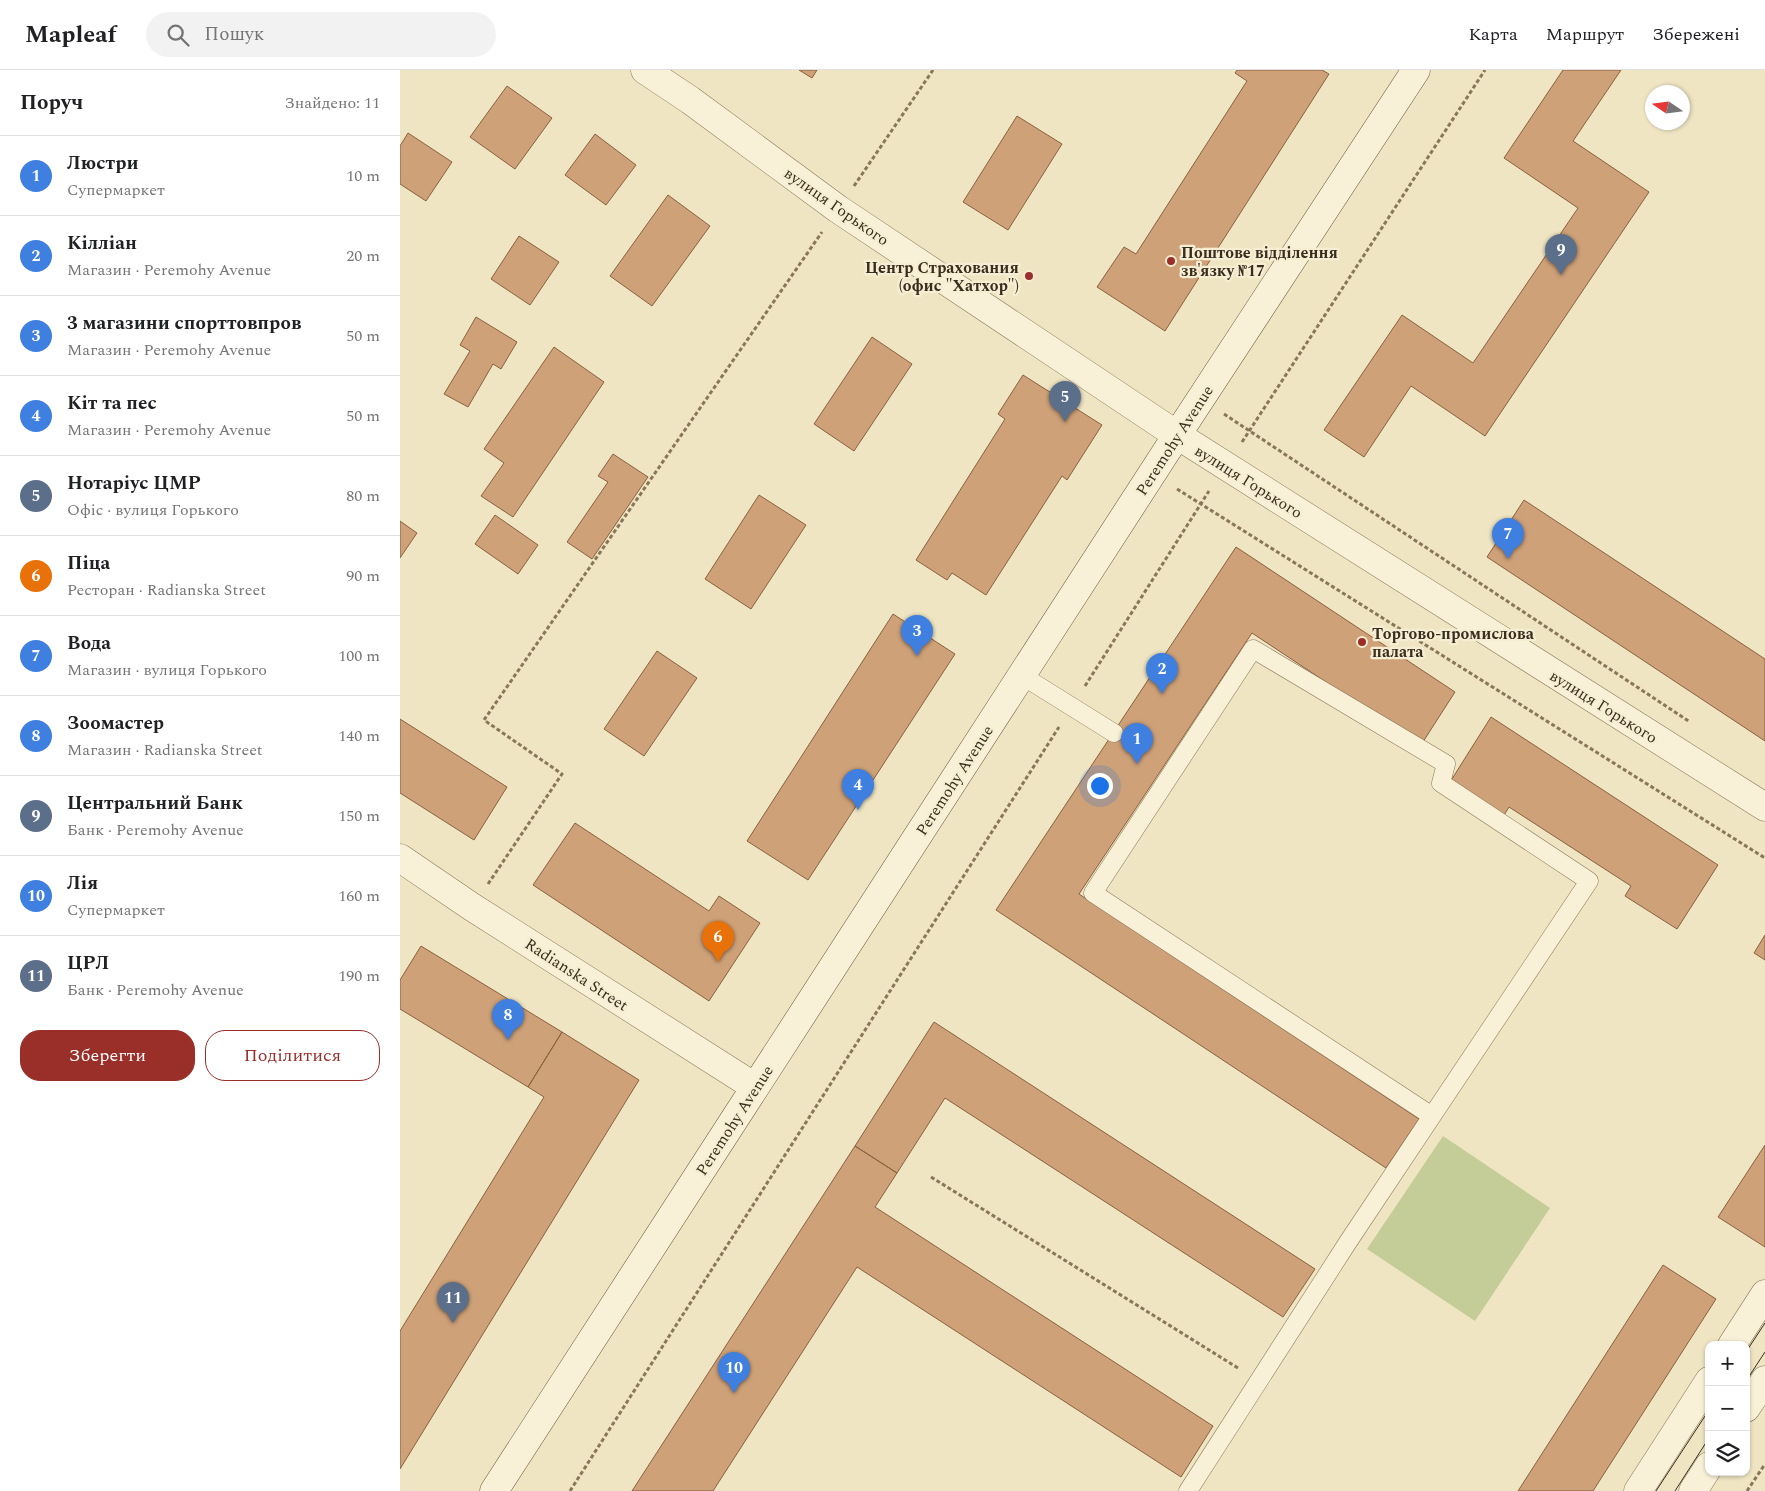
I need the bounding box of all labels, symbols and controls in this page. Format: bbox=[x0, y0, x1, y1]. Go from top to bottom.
search box bbox=[146, 12, 496, 57]
text: Mapleaf bbox=[25, 17, 116, 53]
text: Пошук bbox=[204, 20, 264, 49]
icon: search bbox=[164, 21, 192, 49]
text: Карта bbox=[1468, 21, 1518, 48]
text: Маршрут bbox=[1546, 21, 1624, 48]
text: Збережені bbox=[1652, 21, 1740, 48]
north arrow bbox=[1645, 85, 1690, 130]
text: Поруч bbox=[20, 87, 83, 119]
text: Знайдено: 11 bbox=[284, 91, 380, 115]
text: Люстри bbox=[67, 149, 139, 178]
street label: вулиця Горького bbox=[779, 162, 894, 252]
text: 1 bbox=[32, 164, 40, 188]
text: 10 m bbox=[346, 164, 380, 188]
text: Супермаркет bbox=[67, 178, 165, 202]
text: Кілліан bbox=[67, 229, 137, 258]
pin: 9 bbox=[1545, 234, 1577, 275]
place label: Поштове відділення зв'язку №17 bbox=[1181, 241, 1338, 283]
text: 2 bbox=[32, 244, 40, 268]
text: 20 m bbox=[346, 244, 380, 268]
marker: Поштове відділення зв'язку №17 bbox=[1165, 255, 1177, 267]
place label: Центр Страхования (офис "Хатхор") bbox=[865, 256, 1019, 298]
text: Магазин · Peremohy Avenue bbox=[67, 258, 271, 282]
marker: Центр Страхования (офис "Хатхор") bbox=[1023, 270, 1035, 282]
text: 3 магазини спорттовпров bbox=[67, 309, 301, 338]
text: 3 bbox=[32, 324, 40, 348]
text: 50 m bbox=[346, 324, 380, 348]
text: Магазин · Peremohy Avenue bbox=[67, 338, 271, 362]
street label: Peremohy Avenue bbox=[1130, 380, 1220, 501]
pin: 5 bbox=[1049, 381, 1081, 422]
text: Кіт та пес bbox=[67, 389, 157, 418]
text: 4 bbox=[32, 404, 40, 428]
text: 50 m bbox=[346, 404, 380, 428]
text: Магазин · Peremohy Avenue bbox=[67, 418, 271, 442]
street label: вулиця Горького bbox=[1190, 439, 1307, 525]
text: Нотаріус ЦМР bbox=[67, 469, 201, 498]
text: 5 bbox=[32, 484, 40, 508]
text: 80 m bbox=[346, 484, 380, 508]
text: Офіс · вулиця Горького bbox=[67, 498, 239, 522]
pin: 7 bbox=[1492, 518, 1524, 559]
text: Піца bbox=[67, 549, 110, 578]
text: 6 bbox=[32, 564, 40, 588]
text: 90 m bbox=[346, 564, 380, 588]
text: Ресторан · Radianska Street bbox=[67, 578, 266, 602]
pin: 3 bbox=[901, 615, 933, 656]
place label: Торгово-промислова палата bbox=[1372, 622, 1535, 664]
text: Вода bbox=[67, 629, 111, 658]
marker: Торгово-промислова палата bbox=[1356, 636, 1368, 648]
text: 7 bbox=[32, 644, 40, 668]
text: 100 m bbox=[338, 644, 380, 668]
pin: 2 bbox=[1146, 653, 1178, 694]
text: Магазин · вулиця Горького bbox=[67, 658, 267, 682]
street label: вулиця Горького bbox=[1545, 664, 1662, 750]
text: Зоомастер bbox=[67, 709, 164, 738]
street label: Peremohy Avenue bbox=[910, 720, 1000, 841]
pin: 1 bbox=[1121, 723, 1153, 764]
text: 8 bbox=[32, 724, 40, 748]
text: 140 m bbox=[338, 724, 380, 748]
text: Магазин · Radianska Street bbox=[67, 738, 263, 762]
pin: 4 bbox=[842, 769, 874, 810]
your location bbox=[1087, 773, 1113, 799]
text: Центральний Банк bbox=[67, 789, 243, 818]
text: 9 bbox=[32, 804, 40, 828]
text: 150 m bbox=[338, 804, 380, 828]
text: Банк · Peremohy Avenue bbox=[67, 818, 244, 842]
text: Лія bbox=[67, 869, 98, 898]
text: 10 bbox=[27, 884, 45, 908]
text: 160 m bbox=[338, 884, 380, 908]
text: Супермаркет bbox=[67, 898, 165, 922]
pin: 6 bbox=[702, 921, 734, 962]
street label: Radianska Street bbox=[520, 932, 633, 1018]
text: ЦРЛ bbox=[67, 949, 109, 978]
text: 11 bbox=[27, 964, 45, 988]
text: 190 m bbox=[338, 964, 380, 988]
text: Банк · Peremohy Avenue bbox=[67, 978, 244, 1002]
pin: 8 bbox=[492, 999, 524, 1040]
button: Зберегти bbox=[20, 1030, 195, 1081]
button: Поділитися bbox=[205, 1030, 380, 1081]
street label: Peremohy Avenue bbox=[690, 1060, 780, 1181]
pin: 11 bbox=[437, 1282, 469, 1323]
map controls bbox=[1705, 1341, 1750, 1476]
button: + bbox=[1705, 1341, 1750, 1386]
pin: 10 bbox=[718, 1352, 750, 1393]
button: − bbox=[1705, 1386, 1750, 1431]
button: layers bbox=[1705, 1431, 1750, 1476]

